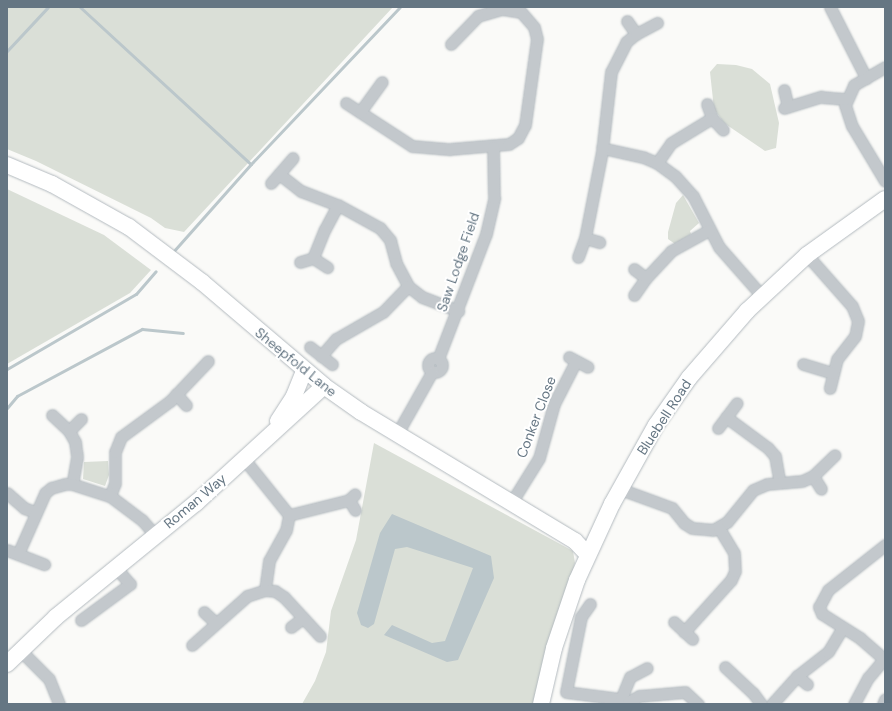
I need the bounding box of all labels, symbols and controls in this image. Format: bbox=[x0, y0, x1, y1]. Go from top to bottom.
street label: Saw Lodge Field bbox=[433, 210, 483, 314]
street label: Sheepfold Lane bbox=[252, 324, 340, 400]
street label: Conker Close bbox=[513, 374, 559, 460]
street label: Bluebell Road bbox=[633, 376, 695, 458]
street label: Roman Way bbox=[160, 470, 230, 532]

